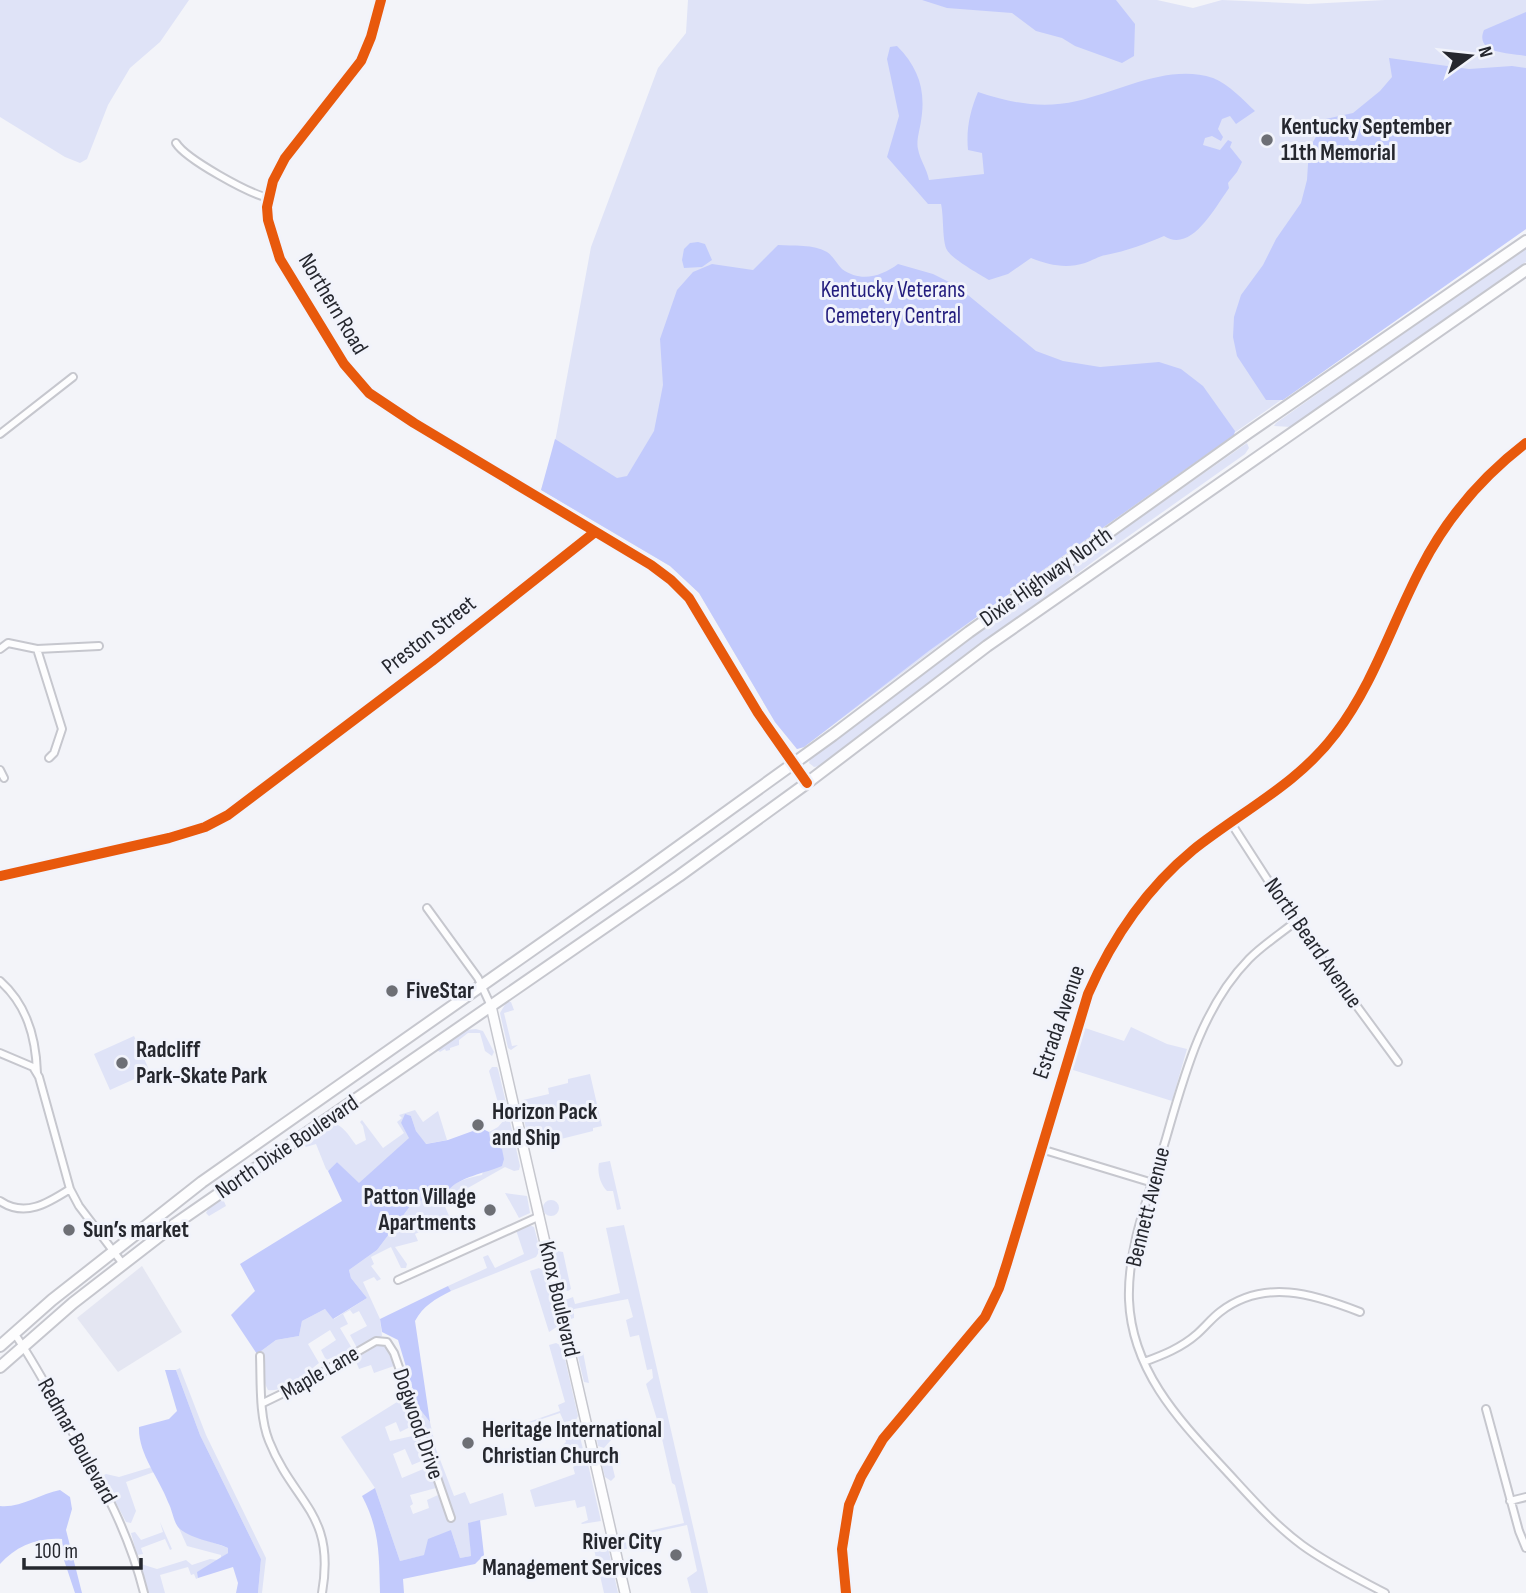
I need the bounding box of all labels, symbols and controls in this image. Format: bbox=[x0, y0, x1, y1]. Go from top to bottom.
north arrow bbox=[1435, 21, 1505, 91]
text: N bbox=[1473, 44, 1497, 60]
place label: Kentucky September 11th Memorial bbox=[1281, 113, 1452, 167]
marker: Kentucky September 11th Memorial bbox=[1259, 132, 1275, 148]
street label: Northern Road bbox=[292, 248, 374, 360]
park label: Kentucky Veterans Cemetery Central bbox=[821, 276, 965, 330]
street label: Dixie Highway North bbox=[974, 521, 1118, 633]
street label: Preston Street bbox=[376, 590, 482, 680]
street label: North Beard Avenue bbox=[1258, 872, 1368, 1014]
street label: Estrada Avenue bbox=[1027, 962, 1091, 1082]
place label: FiveStar bbox=[406, 977, 474, 1005]
marker: FiveStar bbox=[384, 983, 400, 999]
place label: Radcliff Park-Skate Park bbox=[136, 1036, 268, 1090]
marker: Radcliff Park-Skate Park bbox=[114, 1055, 130, 1071]
street label: North Dixie Boulevard bbox=[210, 1089, 364, 1205]
place label: Horizon Pack and Ship bbox=[492, 1098, 598, 1152]
marker: Horizon Pack and Ship bbox=[470, 1117, 486, 1133]
street label: Bennett Avenue bbox=[1120, 1144, 1176, 1270]
place label: Patton Village Apartments bbox=[363, 1183, 476, 1237]
marker: Patton Village Apartments bbox=[482, 1202, 498, 1218]
place label: Sun’s market bbox=[83, 1216, 189, 1244]
marker: Sun’s market bbox=[61, 1222, 77, 1238]
street label: Knox Boulevard bbox=[532, 1238, 586, 1360]
street label: Maple Lane bbox=[276, 1339, 364, 1407]
street label: Dogwood Drive bbox=[386, 1365, 450, 1483]
street label: Redmar Boulevard bbox=[31, 1373, 123, 1509]
place label: Heritage International Christian Church bbox=[482, 1416, 662, 1470]
marker: Heritage International Christian Church bbox=[460, 1435, 476, 1451]
scale bar bbox=[24, 1526, 142, 1570]
place label: River City Management Services bbox=[482, 1528, 662, 1582]
text: 100 m bbox=[35, 1539, 78, 1564]
marker: River City Management Services bbox=[668, 1547, 684, 1563]

